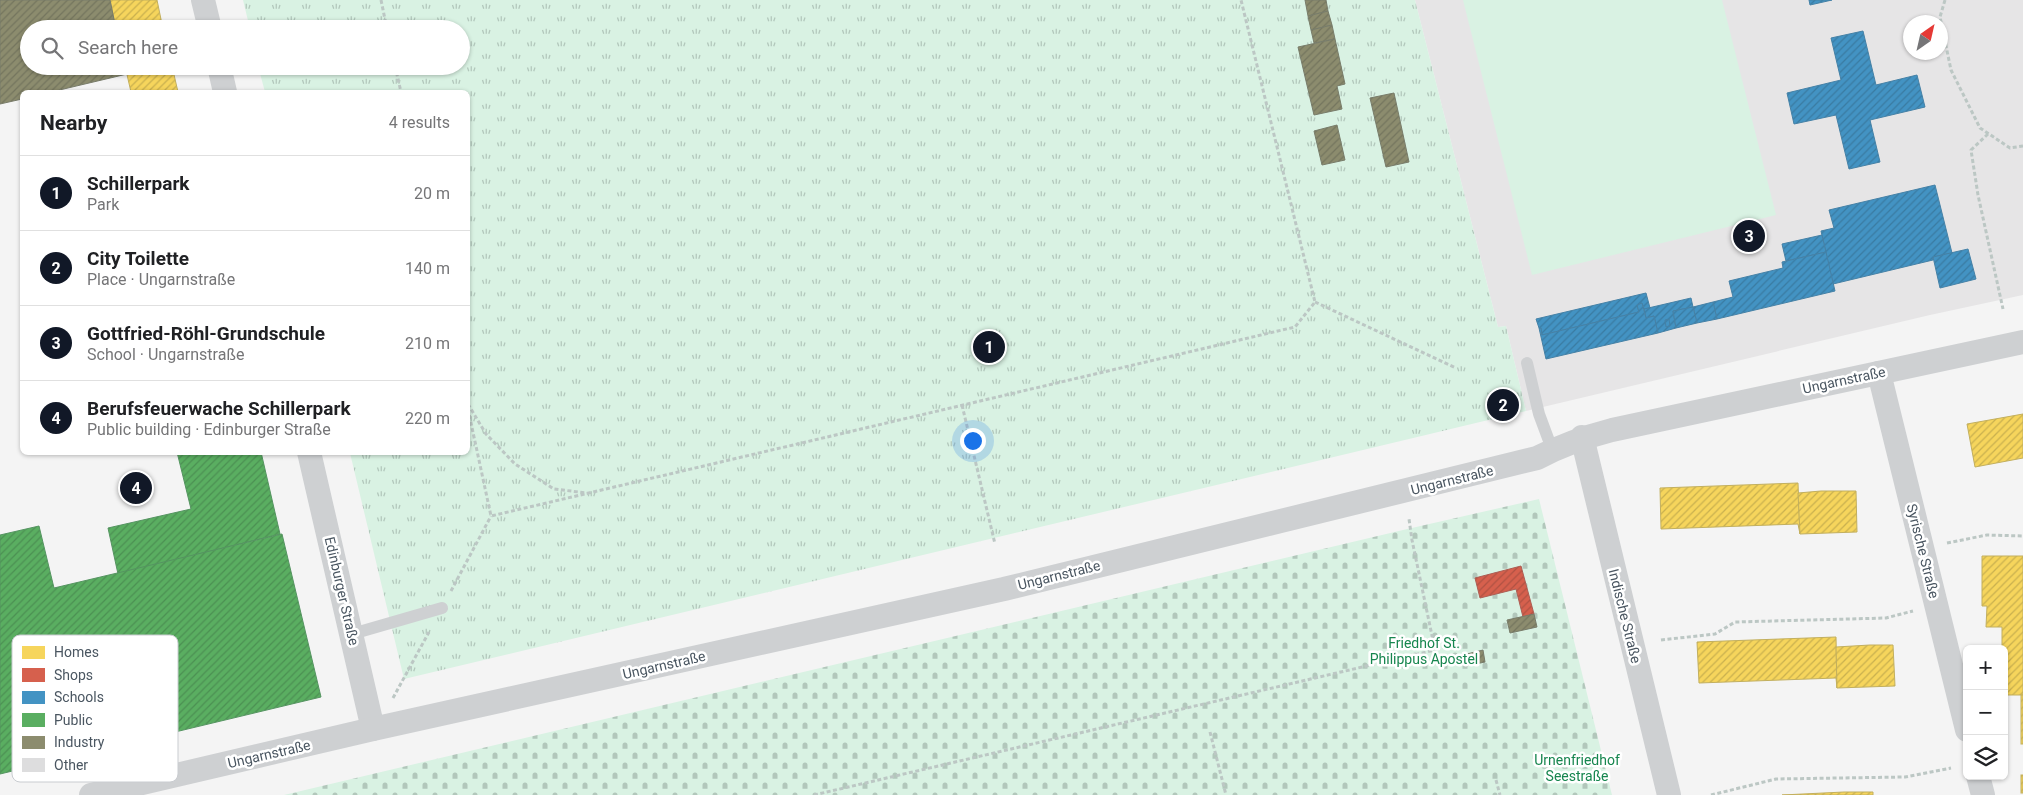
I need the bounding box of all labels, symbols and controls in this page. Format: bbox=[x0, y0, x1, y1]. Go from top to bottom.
north arrow bbox=[1903, 15, 1948, 60]
search box bbox=[20, 20, 470, 75]
icon: search bbox=[38, 34, 66, 62]
text: Search here bbox=[78, 36, 178, 59]
text: Nearby bbox=[40, 111, 107, 135]
text: 4 results bbox=[389, 113, 450, 132]
text: Schillerpark bbox=[87, 172, 190, 195]
text: 1 bbox=[51, 184, 61, 203]
text: 20 m bbox=[414, 184, 450, 203]
text: Park bbox=[87, 195, 119, 214]
pin: 3 bbox=[1733, 217, 1765, 255]
text: City Toilette bbox=[87, 247, 189, 270]
text: 2 bbox=[51, 259, 61, 278]
text: 140 m bbox=[405, 259, 450, 278]
text: Place · Ungarnstraße bbox=[87, 270, 235, 289]
text: Gottfried-Röhl-Grundschule bbox=[87, 322, 325, 345]
pin: 1 bbox=[973, 328, 1005, 366]
text: 3 bbox=[51, 334, 61, 353]
text: 210 m bbox=[405, 334, 450, 353]
text: School · Ungarnstraße bbox=[87, 345, 244, 364]
street label: Ungarnstraße bbox=[1801, 363, 1887, 397]
pin: 2 bbox=[1487, 386, 1519, 424]
text: Berufsfeuerwache Schillerpark bbox=[87, 397, 351, 420]
text: 4 bbox=[51, 409, 61, 428]
text: 220 m bbox=[405, 409, 450, 428]
text: Public building · Edinburger Straße bbox=[87, 420, 331, 439]
your location bbox=[960, 428, 986, 454]
street label: Ungarnstraße bbox=[1409, 462, 1495, 498]
pin: 4 bbox=[120, 469, 152, 507]
street label: Syrische Straße bbox=[1904, 502, 1942, 600]
street label: Edinburger Straße bbox=[322, 535, 362, 647]
street label: Ungarnstraße bbox=[1016, 557, 1102, 593]
street label: Indische Straße bbox=[1606, 567, 1644, 665]
legend bbox=[12, 635, 178, 782]
park label: Friedhof St. Philippus Apostel bbox=[1370, 635, 1478, 667]
text: Homes bbox=[54, 644, 99, 660]
map controls bbox=[1963, 645, 2008, 780]
button: + bbox=[1963, 645, 2008, 690]
street label: Ungarnstraße bbox=[621, 648, 707, 682]
text: Shops bbox=[54, 667, 93, 683]
text: Schools bbox=[54, 689, 104, 705]
button: − bbox=[1963, 690, 2008, 735]
text: Public bbox=[54, 712, 93, 728]
text: Industry bbox=[54, 734, 105, 750]
button: layers bbox=[1963, 735, 2008, 780]
street label: Ungarnstraße bbox=[226, 737, 312, 771]
park label: Urnenfriedhof Seestraße bbox=[1534, 752, 1620, 784]
text: Other bbox=[54, 757, 88, 773]

